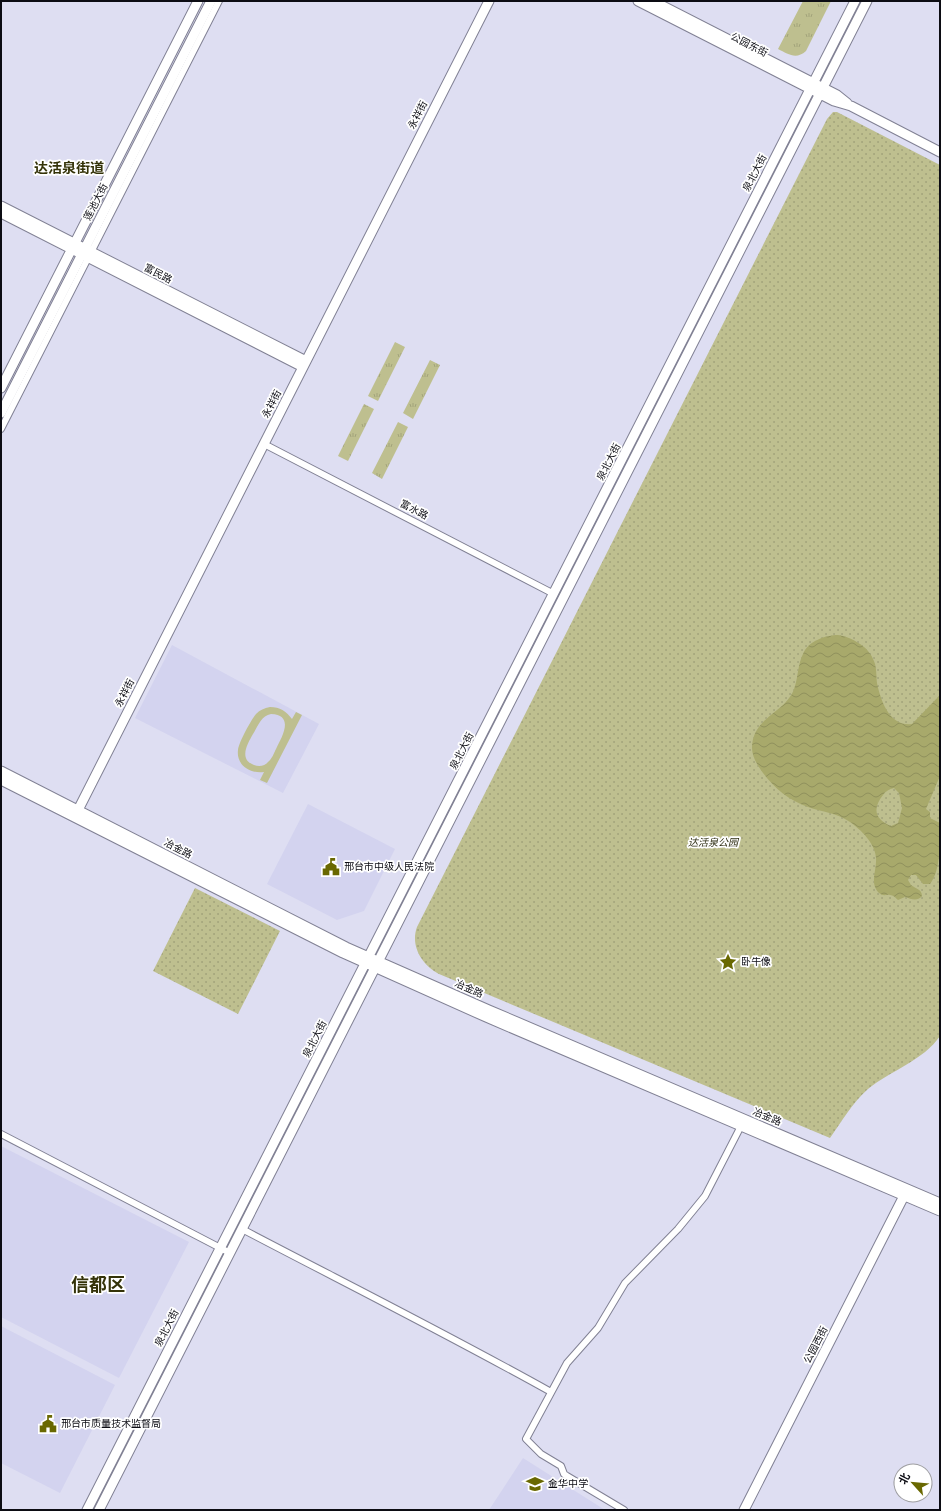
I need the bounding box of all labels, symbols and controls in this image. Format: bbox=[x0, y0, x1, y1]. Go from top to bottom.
street label: 公园东街 bbox=[728, 31, 770, 59]
street label: 永祥街 bbox=[406, 99, 430, 131]
street label: 泉北大街 bbox=[741, 152, 769, 194]
district label: 达活泉街道 bbox=[34, 160, 104, 177]
street label: 莲池大街 bbox=[82, 181, 110, 223]
street label: 富民路 bbox=[142, 262, 174, 286]
street label: 永祥街 bbox=[260, 388, 284, 420]
street label: 泉北大街 bbox=[595, 441, 623, 483]
street label: 富水路 bbox=[398, 498, 430, 522]
street label: 永祥街 bbox=[113, 677, 137, 709]
street label: 泉北大街 bbox=[448, 730, 476, 772]
street label: 冶金路 bbox=[162, 837, 194, 861]
park label: 达活泉公园 bbox=[688, 837, 740, 849]
public building icon: 邢台市中级人民法院 bbox=[321, 857, 341, 877]
place label: 邢台市中级人民法院 bbox=[344, 861, 434, 873]
place icon: 卧牛像 bbox=[718, 952, 738, 972]
place label: 卧牛像 bbox=[741, 956, 771, 968]
street label: 冶金路 bbox=[453, 977, 485, 1001]
street label: 泉北大街 bbox=[301, 1018, 329, 1060]
street label: 冶金路 bbox=[751, 1106, 783, 1128]
district label: 信都区 bbox=[71, 1274, 125, 1296]
street label: 泉北大街 bbox=[153, 1307, 181, 1349]
street label: 公园西街 bbox=[802, 1324, 830, 1366]
public building icon: 邢台市质量技术监督局 bbox=[38, 1414, 58, 1434]
place label: 邢台市质量技术监督局 bbox=[61, 1418, 161, 1430]
north arrow bbox=[893, 1463, 933, 1503]
text: 北 bbox=[896, 1471, 913, 1487]
school or university icon: 金华中学 bbox=[525, 1474, 545, 1494]
place label: 金华中学 bbox=[548, 1478, 588, 1490]

